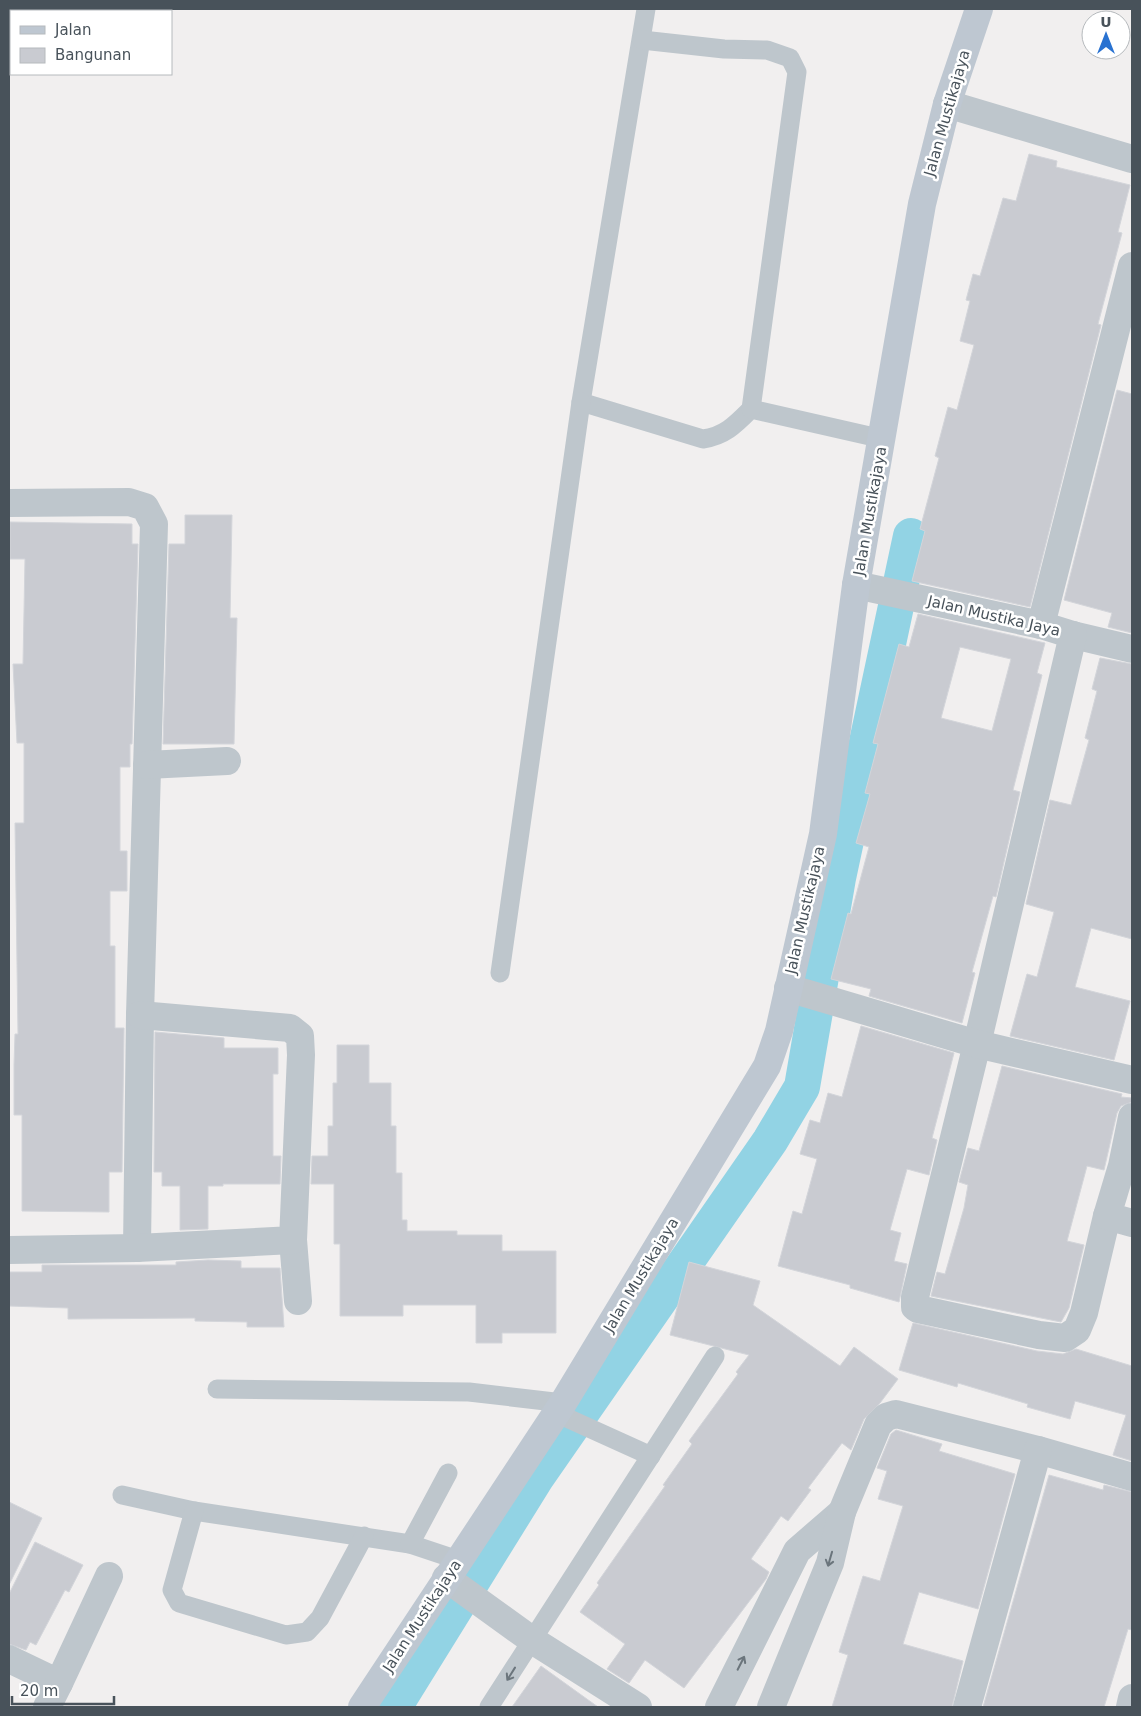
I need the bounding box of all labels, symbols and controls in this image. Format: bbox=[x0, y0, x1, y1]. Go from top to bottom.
legend bbox=[10, 10, 172, 75]
north arrow bbox=[1081, 10, 1131, 60]
text: U bbox=[1100, 14, 1112, 30]
text: Jalan bbox=[54, 21, 91, 39]
text: Bangunan bbox=[55, 46, 131, 64]
street label: Jalan Mustikajaya bbox=[920, 48, 974, 179]
street label: Jalan Mustikajaya bbox=[850, 445, 890, 578]
street label: Jalan Mustika Jaya bbox=[925, 592, 1062, 640]
street label: Jalan Mustikajaya bbox=[781, 844, 828, 977]
street label: Jalan Mustikajaya bbox=[599, 1214, 682, 1336]
one-way arrow bbox=[825, 1551, 835, 1567]
street label: Jalan Mustikajaya bbox=[378, 1556, 465, 1677]
one-way arrow bbox=[736, 1656, 746, 1671]
one-way arrow bbox=[505, 1666, 515, 1680]
scale bar bbox=[12, 1674, 115, 1706]
text: 20 m bbox=[20, 1682, 58, 1700]

